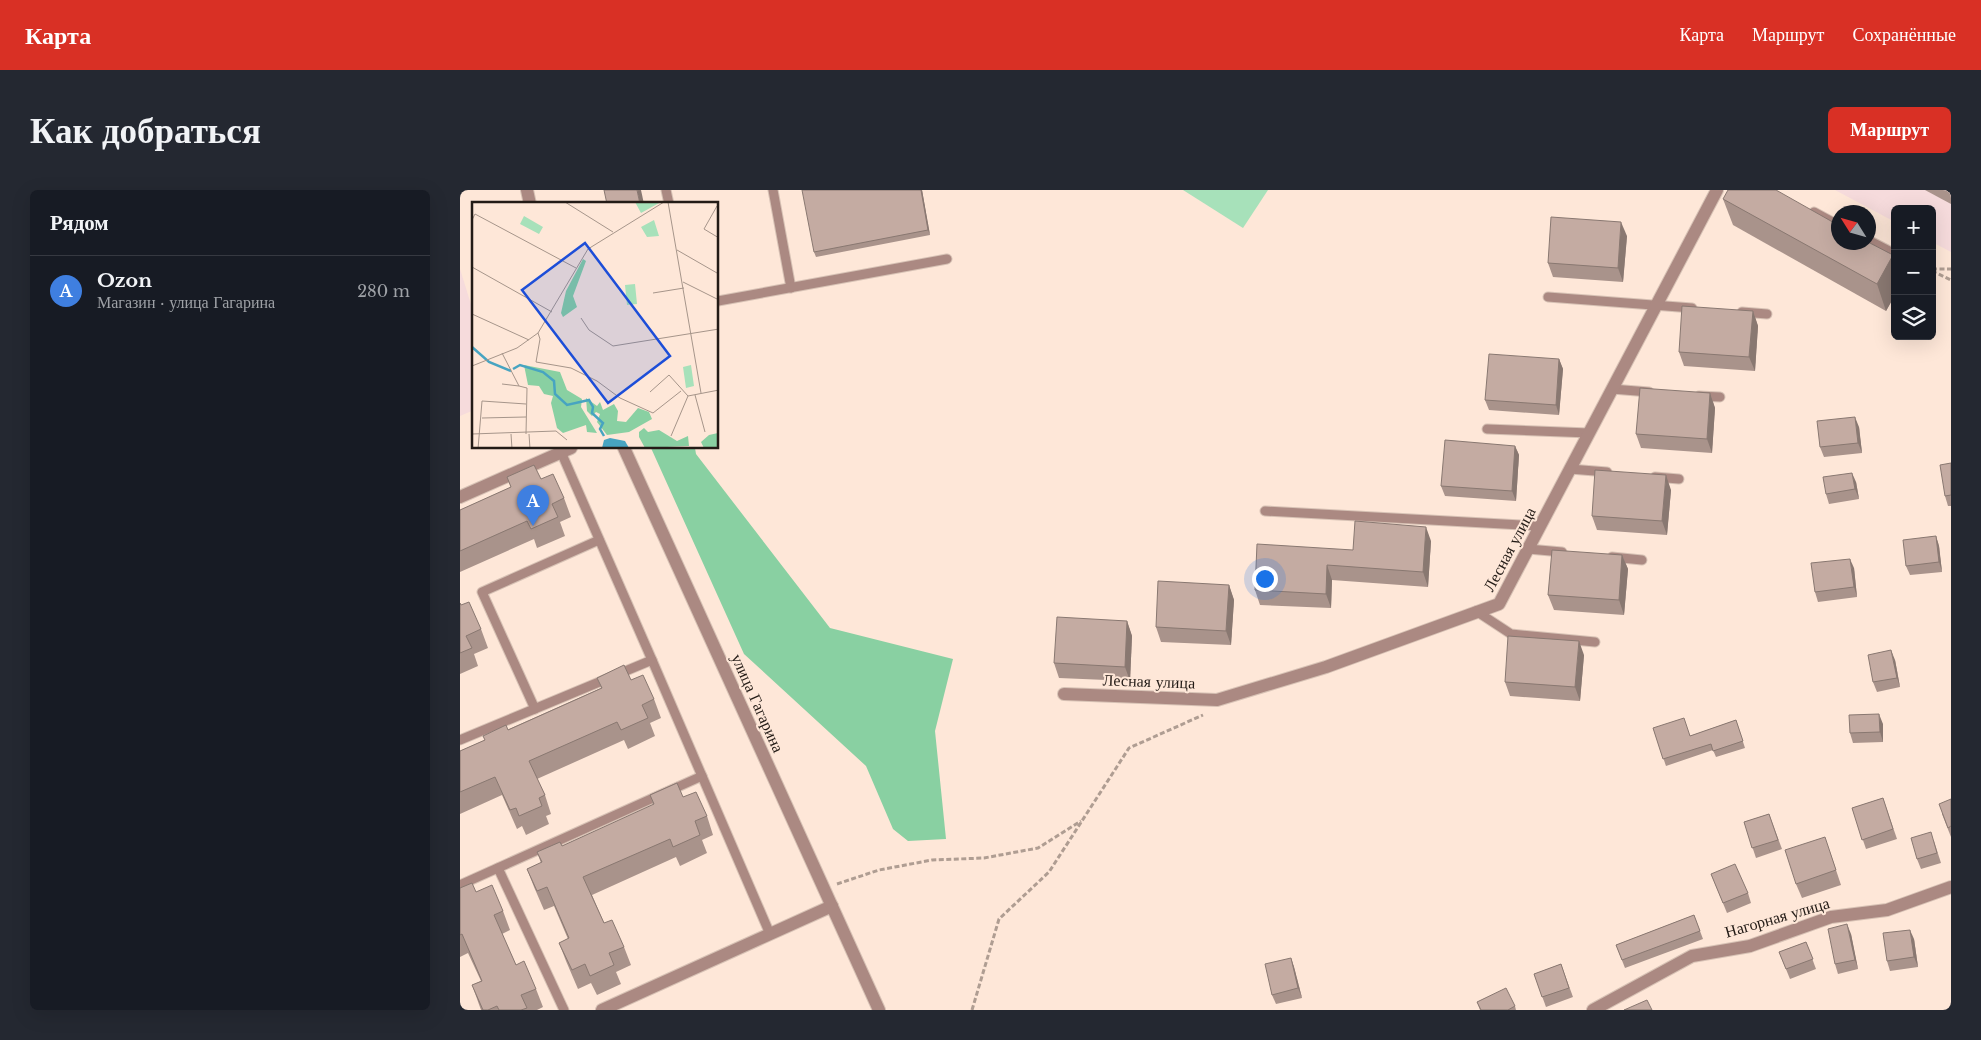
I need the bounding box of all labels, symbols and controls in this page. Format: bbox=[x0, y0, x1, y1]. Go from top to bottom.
text: Карта bbox=[25, 21, 91, 50]
text: Карта bbox=[1679, 24, 1724, 46]
text: Маршрут bbox=[1752, 24, 1824, 46]
text: Сохранённые bbox=[1852, 24, 1956, 46]
button: Маршрут bbox=[1828, 107, 1951, 153]
text: Как добраться bbox=[30, 109, 261, 152]
inset map bbox=[472, 202, 719, 449]
north arrow bbox=[1831, 205, 1876, 250]
map controls bbox=[1891, 205, 1936, 340]
button: + bbox=[1891, 205, 1936, 250]
text: Рядом bbox=[50, 210, 109, 236]
button: − bbox=[1891, 250, 1936, 295]
text: Ozon bbox=[97, 269, 152, 292]
text: A bbox=[60, 281, 72, 301]
text: 280 m bbox=[357, 281, 410, 301]
text: Магазин · улица Гагарина bbox=[97, 292, 275, 312]
button: layers bbox=[1891, 295, 1936, 340]
pin: A bbox=[517, 485, 549, 526]
street label: Лесная улица bbox=[1478, 503, 1540, 595]
your location bbox=[1252, 566, 1278, 592]
street label: улица Гагарина bbox=[727, 651, 789, 755]
street label: Лесная улица bbox=[1102, 669, 1196, 693]
street label: Нагорная улица bbox=[1722, 893, 1832, 941]

